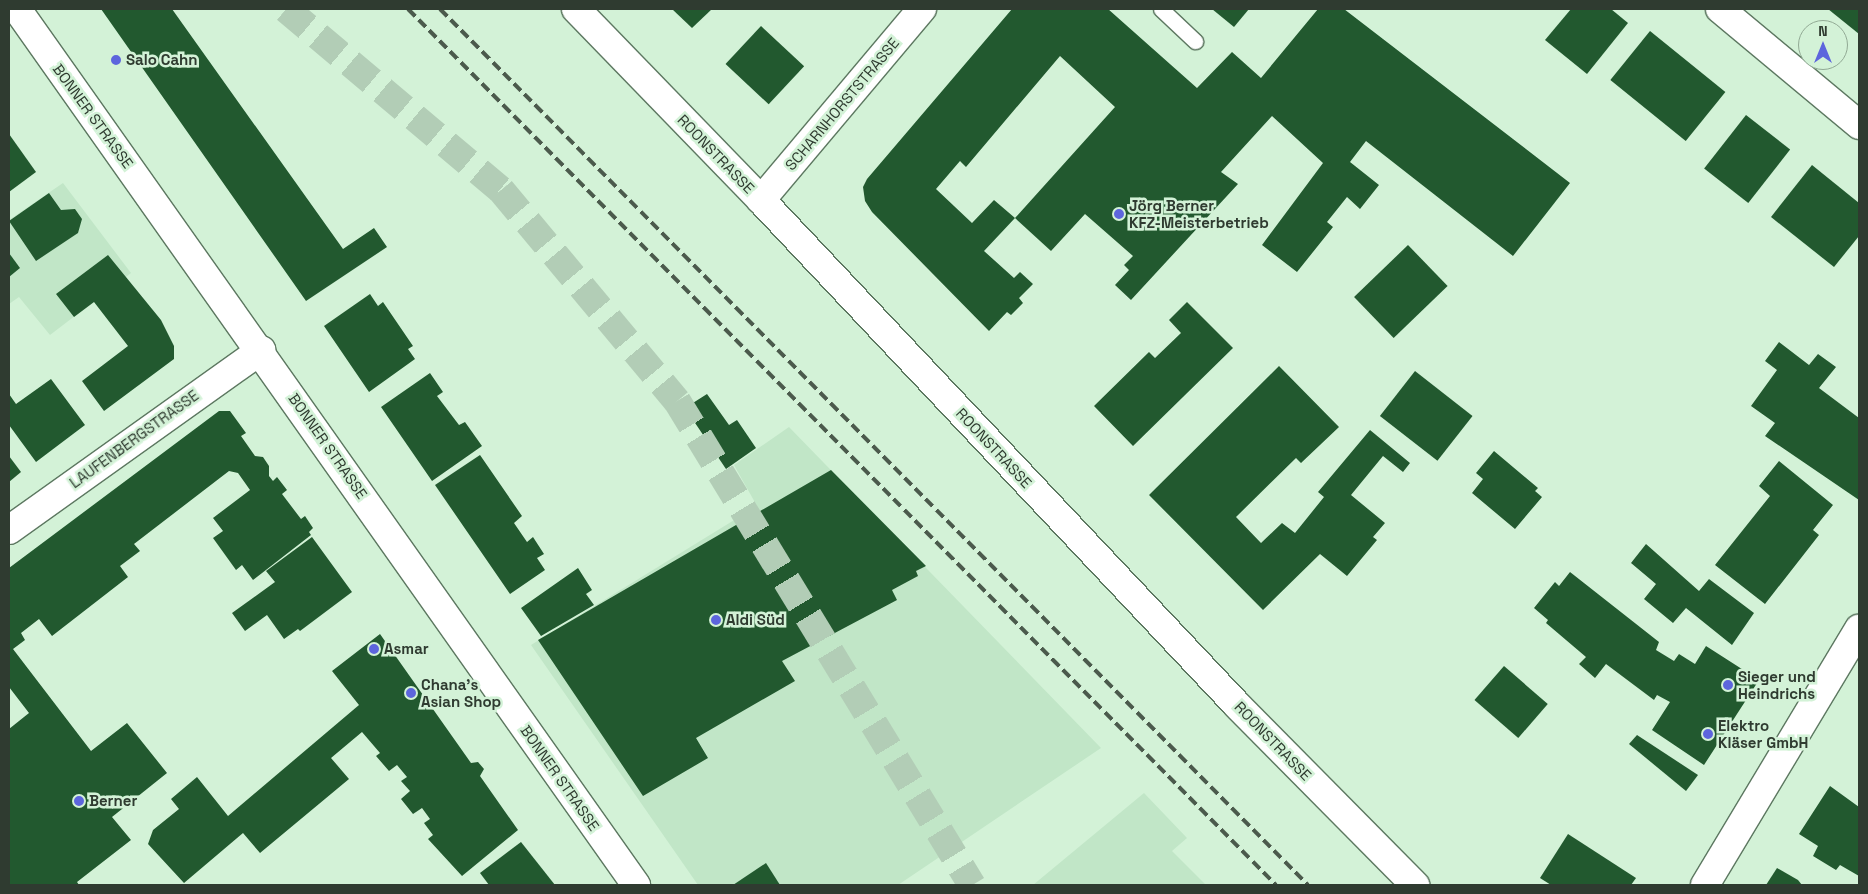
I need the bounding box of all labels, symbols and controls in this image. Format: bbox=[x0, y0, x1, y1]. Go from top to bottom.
north arrow bbox=[1798, 20, 1848, 70]
text: N bbox=[1818, 22, 1828, 40]
street label: SCHARNHORSTSTRASSE bbox=[781, 34, 903, 174]
place label: Salo Cahn bbox=[126, 51, 198, 69]
marker: Salo Cahn bbox=[110, 54, 122, 66]
street label: BONNER STRASSE bbox=[49, 60, 137, 172]
street label: ROONSTRASSE bbox=[674, 111, 758, 197]
place label: Jörg Berner KFZ-Meisterbetrieb bbox=[1129, 196, 1269, 231]
marker: Jörg Berner KFZ-Meisterbetrieb bbox=[1113, 208, 1125, 220]
street label: LAUFENBERGSTRASSE bbox=[66, 386, 202, 492]
street label: BONNER STRASSE bbox=[285, 390, 371, 502]
street label: ROONSTRASSE bbox=[952, 404, 1036, 492]
place label: Aldi Süd bbox=[726, 611, 785, 629]
marker: Aldi Süd bbox=[710, 614, 722, 626]
place label: Asmar bbox=[384, 640, 429, 658]
marker: Asmar bbox=[368, 643, 380, 655]
place label: Sieger und Heindrichs bbox=[1738, 667, 1816, 702]
place label: Chana's Asian Shop bbox=[421, 675, 501, 710]
marker: Sieger und Heindrichs bbox=[1722, 679, 1734, 691]
marker: Chana's Asian Shop bbox=[405, 687, 417, 699]
street label: ROONSTRASSE bbox=[1231, 698, 1315, 784]
place label: Elektro Kläser GmbH bbox=[1718, 716, 1808, 751]
street label: BONNER STRASSE bbox=[517, 722, 603, 834]
marker: Elektro Kläser GmbH bbox=[1702, 728, 1714, 740]
place label: Berner bbox=[89, 792, 137, 810]
marker: Berner bbox=[73, 795, 85, 807]

